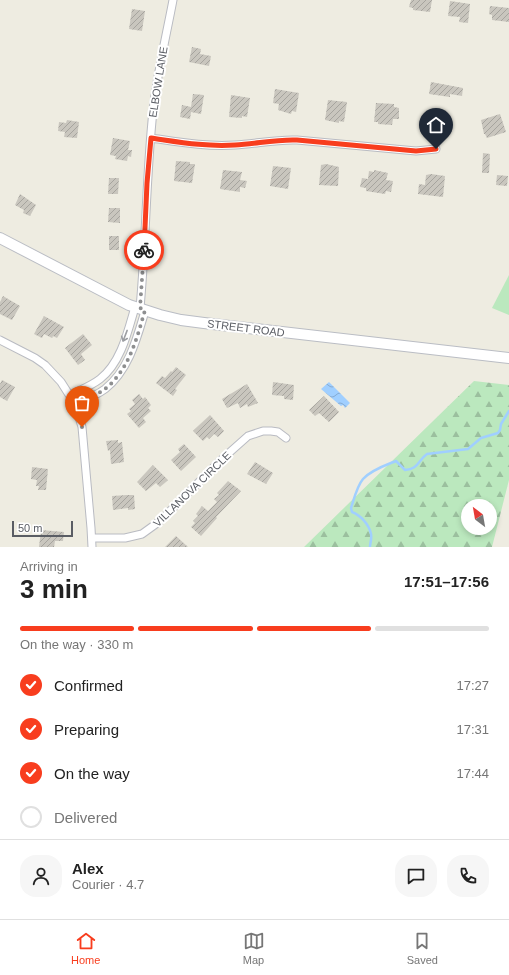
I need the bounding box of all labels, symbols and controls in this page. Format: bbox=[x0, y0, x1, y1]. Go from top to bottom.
street label: ELBOW LANE bbox=[146, 46, 170, 118]
pin bbox=[419, 108, 453, 149]
icon: home bbox=[425, 114, 447, 136]
courier bbox=[124, 230, 164, 270]
icon: bike bbox=[133, 239, 155, 261]
street label: STREET ROAD bbox=[207, 317, 286, 339]
one-way arrow bbox=[121, 330, 129, 342]
pin bbox=[65, 386, 99, 427]
icon: bag bbox=[71, 392, 93, 414]
street label: VILLANOVA CIRCLE bbox=[151, 449, 233, 529]
north arrow bbox=[461, 499, 497, 535]
map controls bbox=[461, 499, 497, 535]
scale bar bbox=[12, 519, 73, 538]
text: 50 m bbox=[18, 522, 42, 534]
text: Arriving in bbox=[20, 559, 78, 574]
text: 17:51–17:56 bbox=[404, 573, 489, 590]
text: 3 min bbox=[20, 574, 88, 604]
text: On the way · 330 m bbox=[20, 637, 133, 652]
icon: check bbox=[20, 674, 42, 696]
text: Confirmed bbox=[54, 677, 123, 694]
text: 17:27 bbox=[456, 678, 489, 693]
icon: check bbox=[20, 718, 42, 740]
text: Preparing bbox=[54, 721, 119, 738]
text: 17:31 bbox=[456, 722, 489, 737]
icon: check bbox=[20, 762, 42, 784]
text: On the way bbox=[54, 765, 130, 782]
text: 17:44 bbox=[456, 766, 489, 781]
text: Delivered bbox=[54, 809, 117, 826]
button: person bbox=[20, 855, 62, 897]
button: chat bbox=[395, 855, 437, 897]
button: phone bbox=[447, 855, 489, 897]
text: Alex bbox=[72, 860, 104, 877]
text: Courier · 4.7 bbox=[72, 877, 144, 892]
tab: Home bbox=[71, 930, 100, 966]
tab: Map bbox=[243, 930, 265, 966]
tab: Saved bbox=[407, 930, 438, 966]

